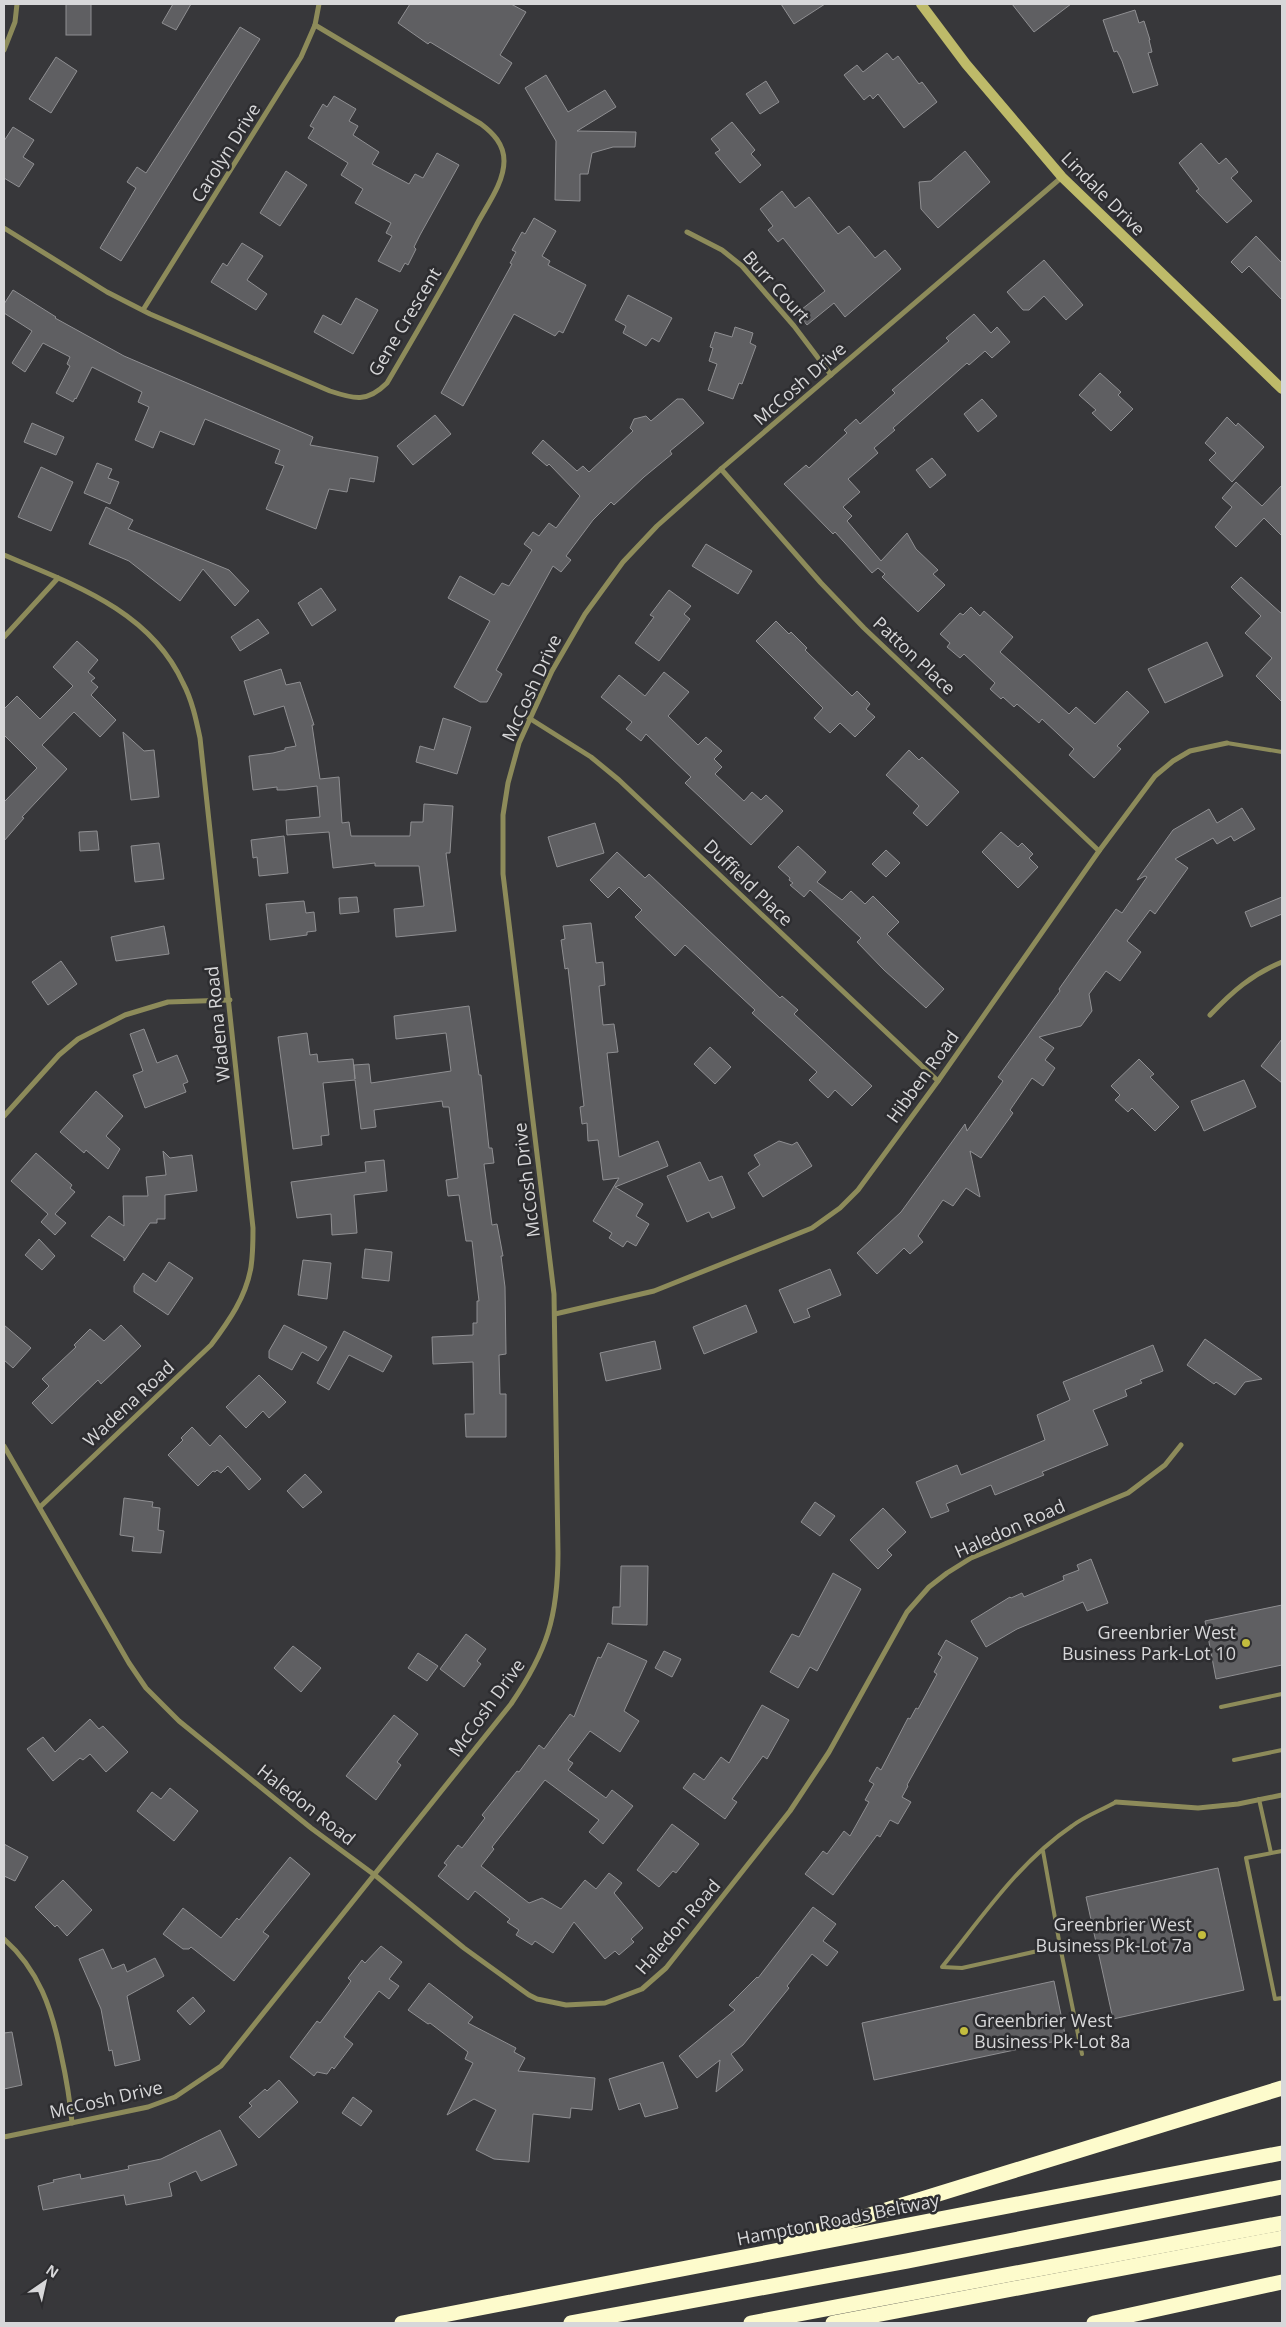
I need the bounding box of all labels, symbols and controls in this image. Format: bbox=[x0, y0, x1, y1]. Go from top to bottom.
street label: Carolyn Drive bbox=[185, 98, 265, 207]
street label: Lindale Drive bbox=[1057, 146, 1151, 240]
street label: Burr Court bbox=[738, 245, 815, 327]
street label: Gene Crescent bbox=[362, 263, 446, 380]
street label: McCosh Drive bbox=[748, 336, 851, 430]
street label: Patton Place bbox=[868, 611, 961, 700]
street label: McCosh Drive bbox=[496, 630, 566, 745]
street label: Duffield Place bbox=[699, 834, 798, 931]
street label: Wadena Road bbox=[199, 965, 235, 1083]
street label: Hibben Road bbox=[881, 1025, 964, 1127]
street label: McCosh Drive bbox=[507, 1121, 545, 1239]
street label: Wadena Road bbox=[78, 1355, 179, 1452]
street label: Haledon Road bbox=[951, 1493, 1069, 1563]
place label: Greenbrier West Business Park-Lot 10 bbox=[1062, 1620, 1236, 1665]
marker: Greenbrier West Business Park-Lot 10 bbox=[1240, 1637, 1252, 1649]
street label: McCosh Drive bbox=[443, 1654, 530, 1761]
street label: Haledon Road bbox=[253, 1758, 361, 1850]
street label: Haledon Road bbox=[629, 1874, 725, 1979]
place label: Greenbrier West Business Pk-Lot 7a bbox=[1036, 1912, 1192, 1957]
marker: Greenbrier West Business Pk-Lot 7a bbox=[1196, 1929, 1208, 1941]
place label: Greenbrier West Business Pk-Lot 8a bbox=[974, 2008, 1130, 2053]
marker: Greenbrier West Business Pk-Lot 8a bbox=[958, 2025, 970, 2037]
street label: McCosh Drive bbox=[47, 2074, 165, 2124]
street label: Hampton Roads Beltway bbox=[735, 2187, 942, 2250]
north arrow bbox=[20, 2257, 70, 2307]
text: N bbox=[43, 2260, 63, 2282]

